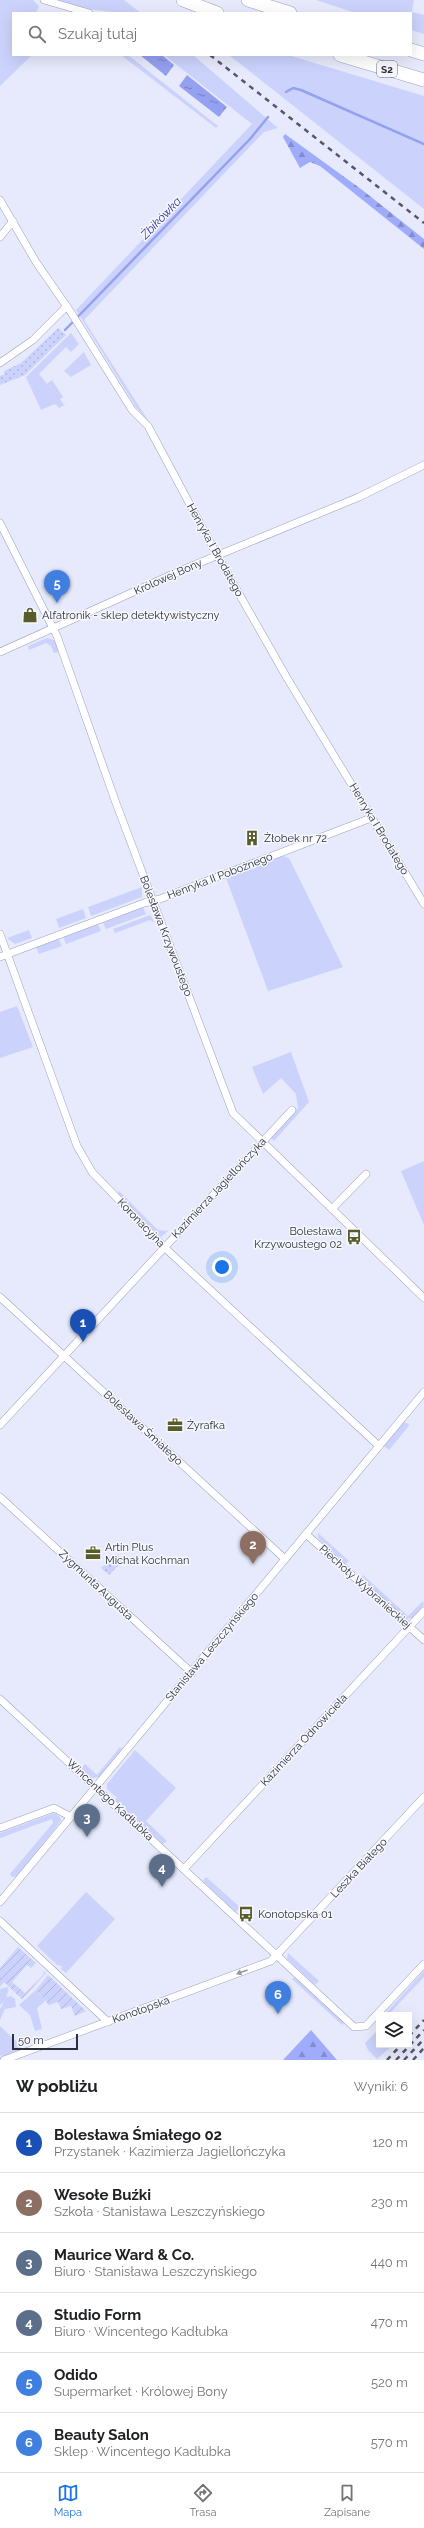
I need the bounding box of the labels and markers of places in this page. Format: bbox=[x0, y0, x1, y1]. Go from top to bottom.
pin: 5 bbox=[44, 570, 70, 603]
shop icon: Alfatronik - sklep detektywistyczny bbox=[21, 606, 39, 624]
place label: Alfatronik - sklep detektywistyczny bbox=[42, 609, 220, 622]
building icon: Żłobek nr 72 bbox=[243, 829, 261, 847]
place label: Żłobek nr 72 bbox=[264, 832, 327, 845]
place label: Bolesława Krzywoustego 02 bbox=[254, 1225, 342, 1251]
bus stop icon: Bolesława Krzywoustego 02 bbox=[345, 1228, 363, 1246]
pin: 1 bbox=[70, 1309, 96, 1342]
office icon: Żyrafka bbox=[166, 1416, 184, 1434]
place label: Żyrafka bbox=[187, 1419, 225, 1432]
pin: 2 bbox=[240, 1531, 266, 1564]
place label: Artin Plus Michał Kochman bbox=[105, 1541, 189, 1567]
office icon: Artin Plus Michał Kochman bbox=[84, 1544, 102, 1562]
pin: 3 bbox=[74, 1804, 100, 1837]
pin: 4 bbox=[149, 1854, 175, 1887]
bus stop icon: Konotopska 01 bbox=[237, 1905, 255, 1923]
place label: Konotopska 01 bbox=[258, 1908, 333, 1921]
pin: 6 bbox=[265, 1981, 291, 2014]

